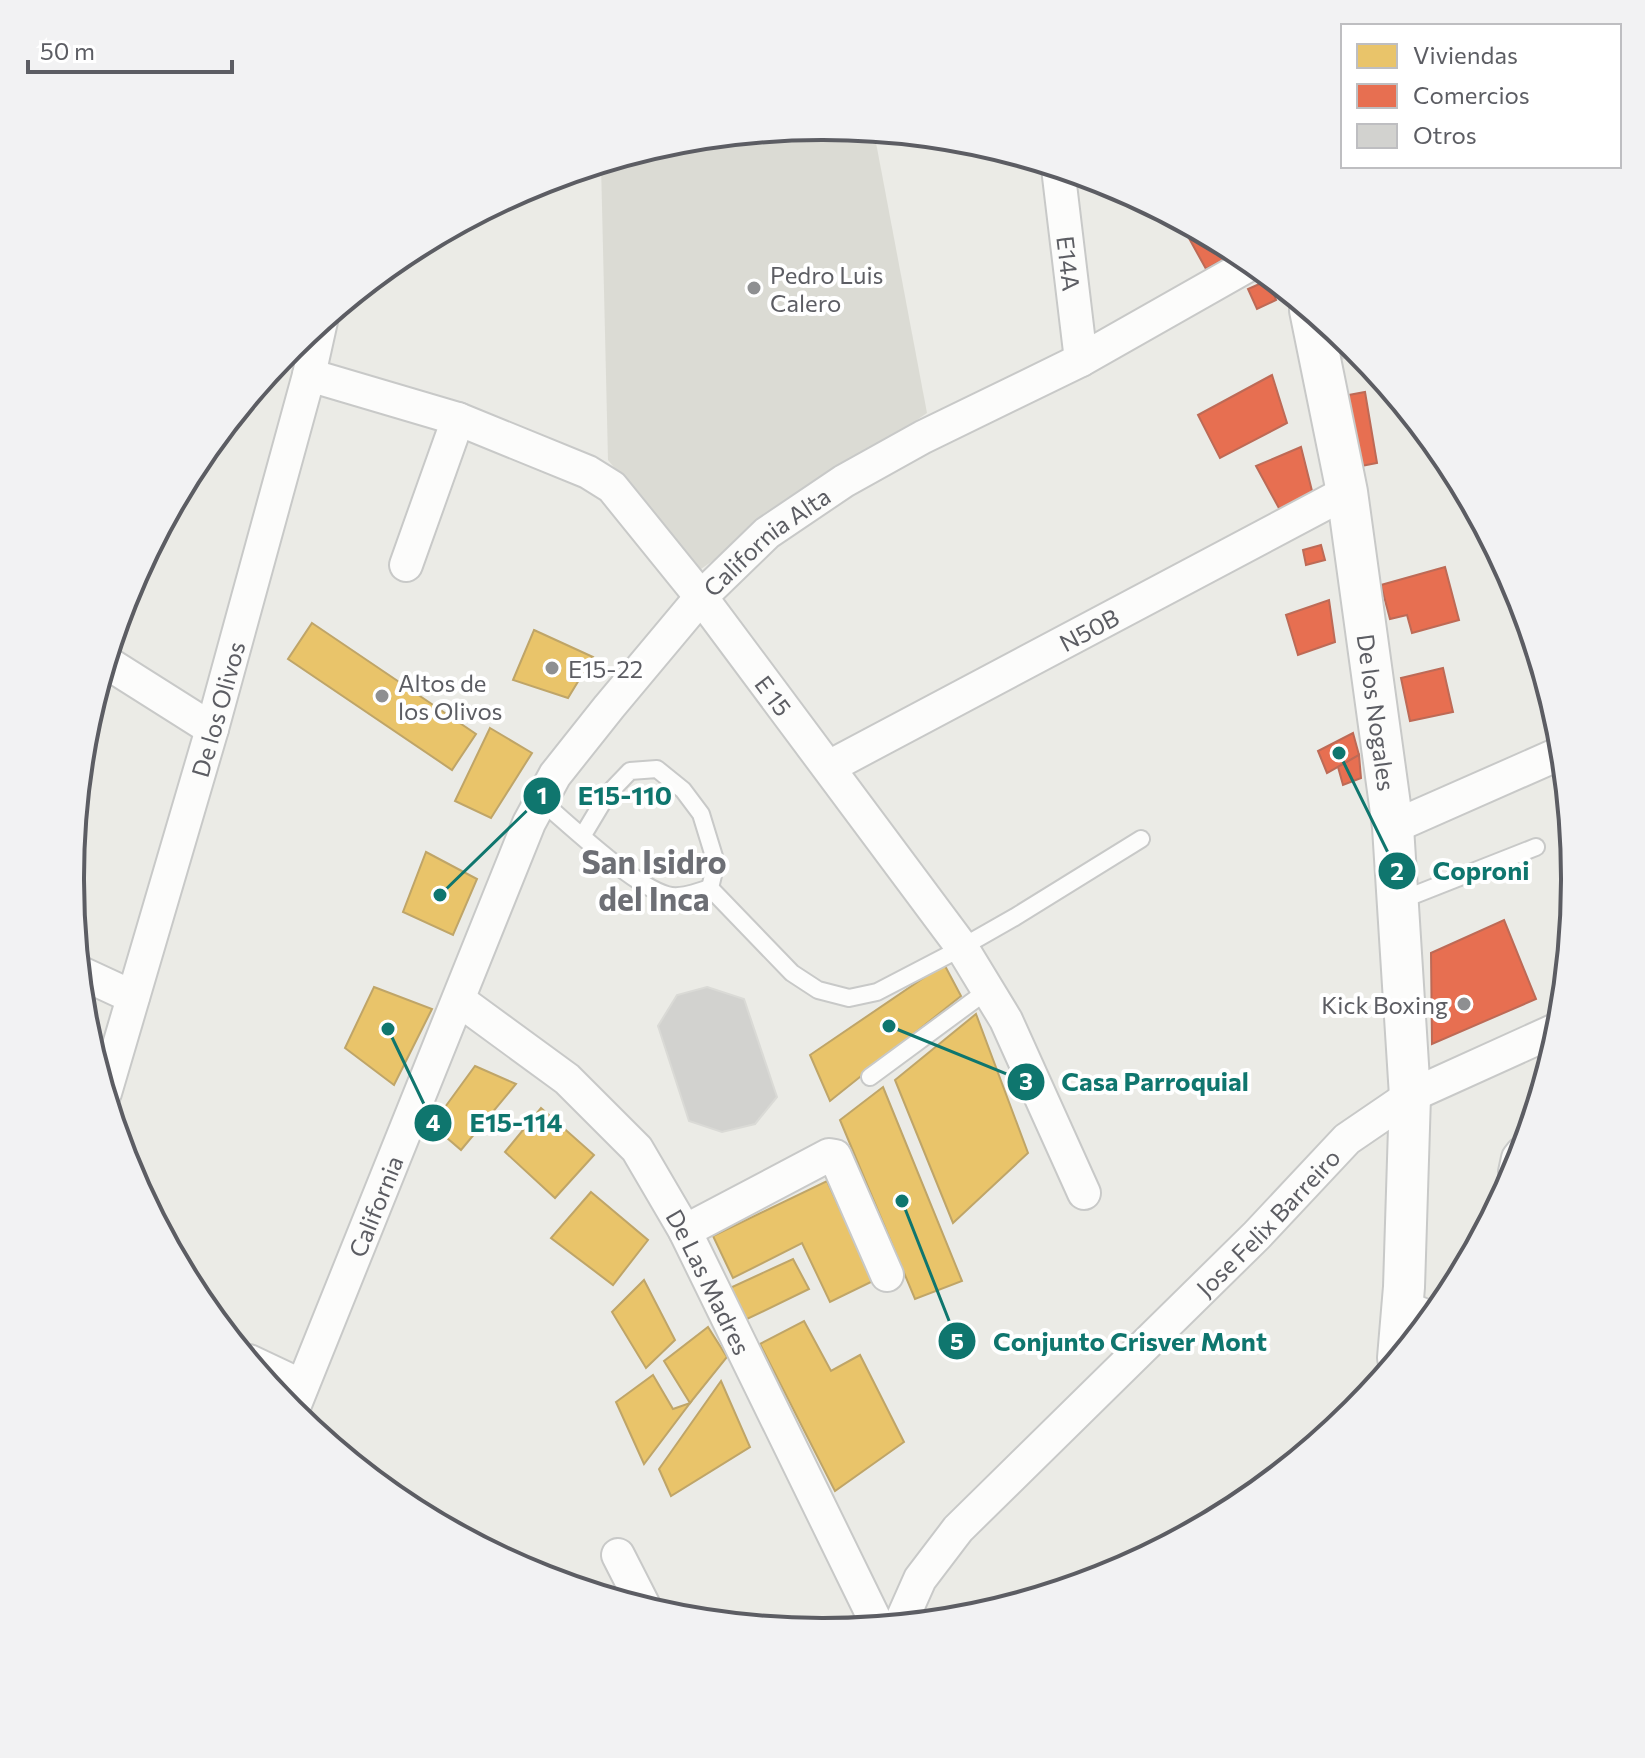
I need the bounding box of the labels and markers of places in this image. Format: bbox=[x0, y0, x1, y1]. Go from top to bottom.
place label: Pedro Luis Calero bbox=[770, 260, 884, 317]
marker: Pedro Luis Calero bbox=[745, 279, 763, 297]
place label: E15-22 bbox=[568, 654, 643, 683]
marker: E15-22 bbox=[543, 659, 561, 677]
place label: Altos de los Olivos bbox=[398, 668, 503, 725]
marker: Altos de los Olivos bbox=[373, 687, 391, 705]
callout: E15-110 bbox=[522, 771, 688, 821]
callout: Coproni bbox=[1377, 846, 1546, 896]
place label: Kick Boxing bbox=[1321, 990, 1448, 1019]
marker: Kick Boxing bbox=[1455, 995, 1473, 1013]
callout: Casa Parroquial bbox=[1006, 1057, 1265, 1107]
callout: E15-114 bbox=[413, 1098, 578, 1148]
callout: Conjunto Crisver Mont bbox=[937, 1316, 1282, 1366]

